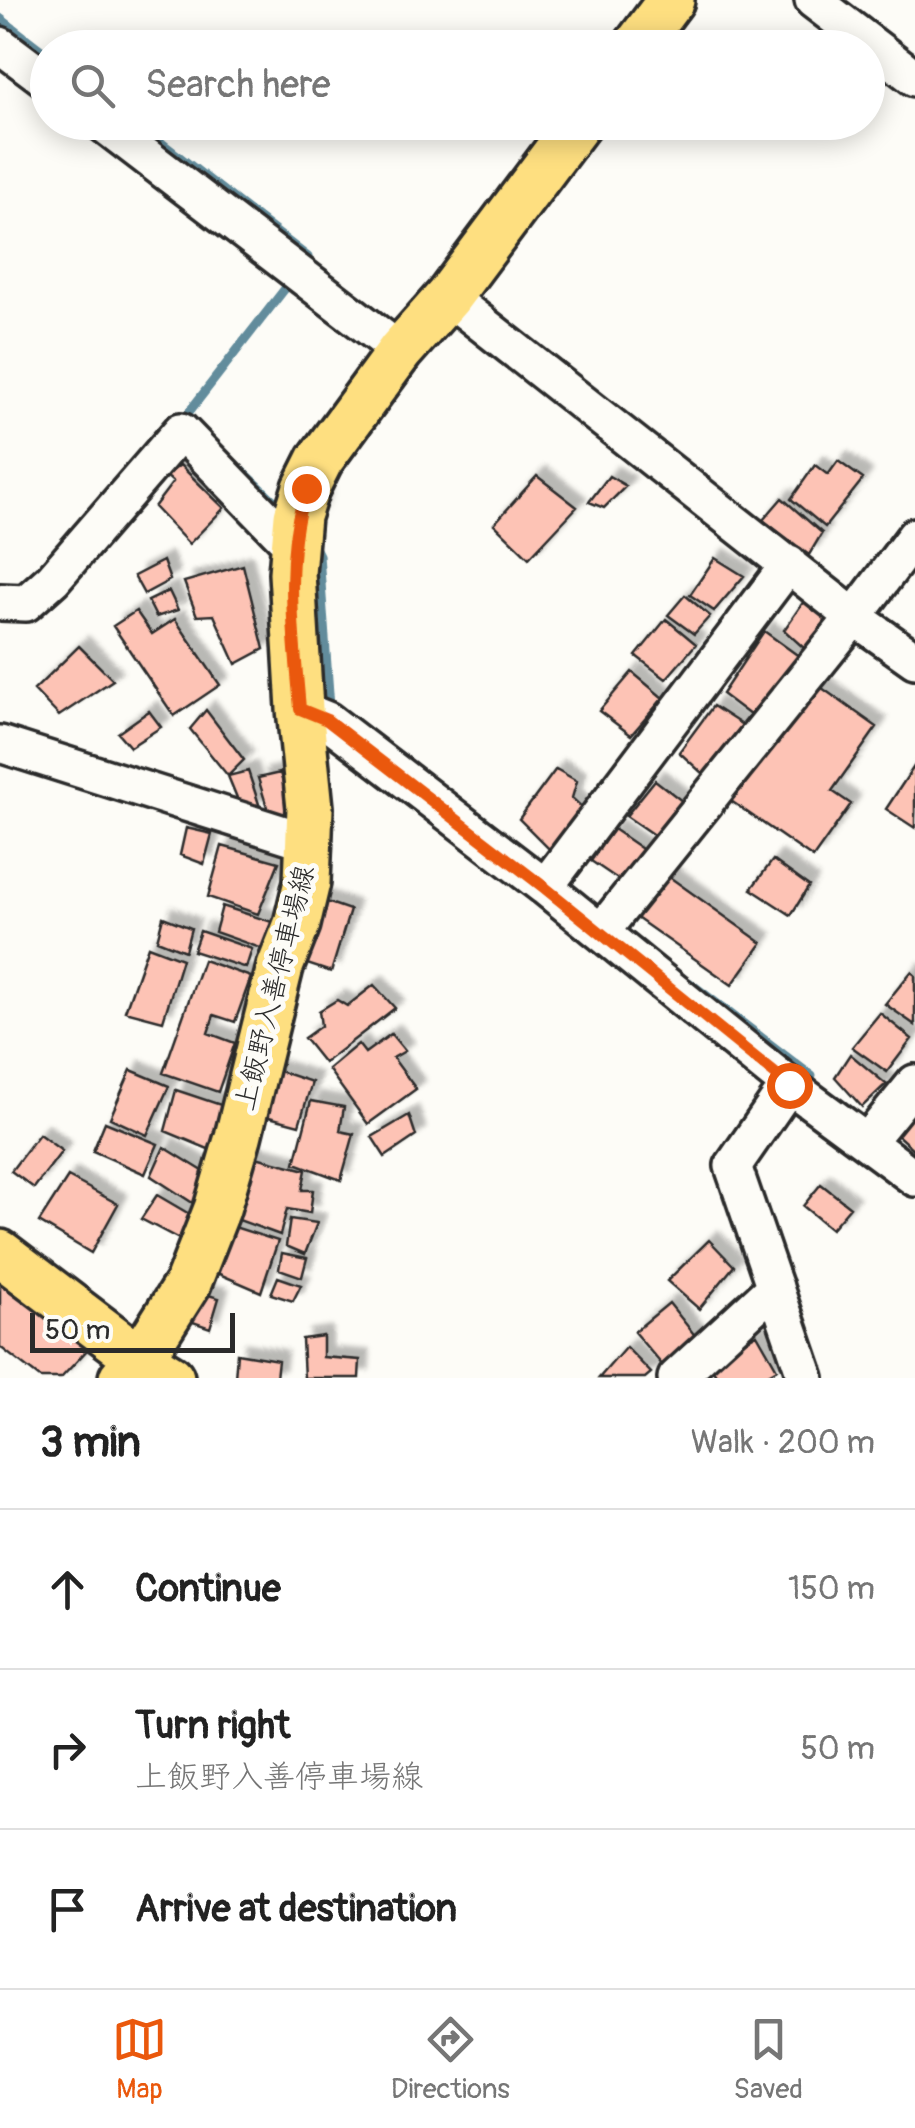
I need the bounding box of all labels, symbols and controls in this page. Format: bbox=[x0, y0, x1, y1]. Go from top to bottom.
search box bbox=[30, 30, 885, 140]
icon: search bbox=[65, 58, 120, 113]
text: Search here bbox=[145, 61, 331, 109]
route end bbox=[284, 466, 330, 512]
street label: 上飯野入善停車場線 bbox=[228, 862, 322, 1114]
route start bbox=[767, 1063, 813, 1109]
scale bar bbox=[30, 1308, 235, 1352]
text: 50 m bbox=[45, 1313, 110, 1348]
text: 3 min bbox=[40, 1417, 141, 1469]
text: Walk · 200 m bbox=[691, 1423, 875, 1463]
icon: ahead bbox=[40, 1562, 95, 1617]
text: Continue bbox=[135, 1565, 281, 1613]
text: 150 m bbox=[788, 1569, 875, 1609]
text: Turn right bbox=[135, 1702, 290, 1750]
icon: right bbox=[40, 1722, 95, 1777]
text: 50 m bbox=[800, 1729, 875, 1769]
text: 上飯野入善停車場線 bbox=[135, 1757, 423, 1797]
icon: arrive bbox=[40, 1882, 95, 1937]
text: Arrive at destination bbox=[135, 1885, 457, 1933]
tab: Map bbox=[112, 2012, 167, 2107]
tab: Directions bbox=[391, 2012, 510, 2107]
tab: Saved bbox=[734, 2012, 803, 2107]

